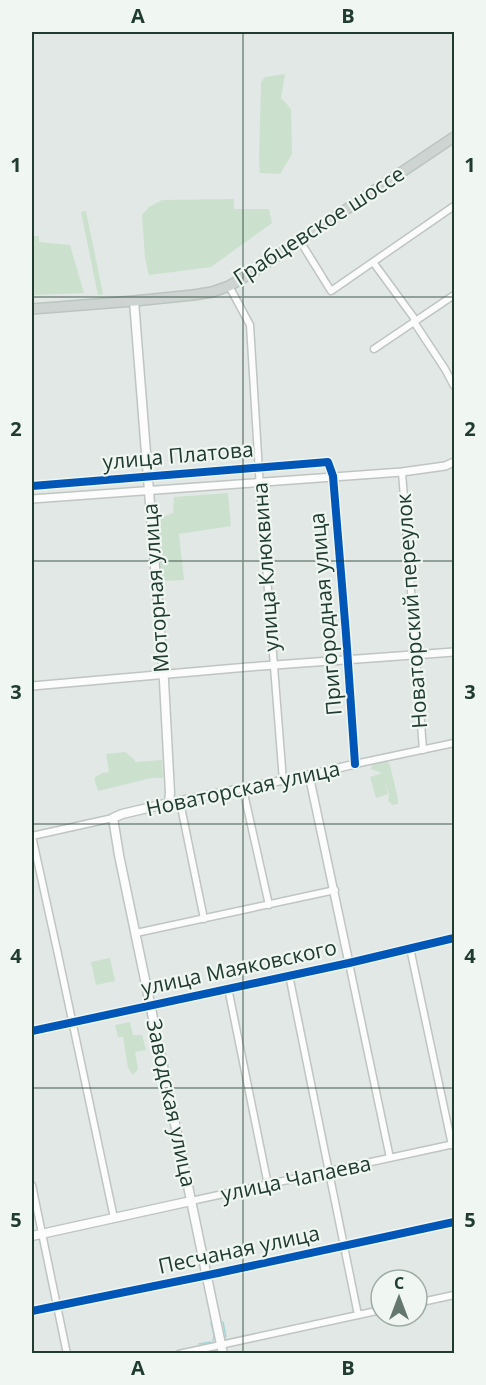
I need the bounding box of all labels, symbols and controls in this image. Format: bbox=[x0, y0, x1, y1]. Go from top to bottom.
text: A bbox=[131, 2, 145, 29]
text: B bbox=[341, 2, 355, 29]
text: 1 bbox=[10, 151, 22, 178]
text: 1 bbox=[464, 151, 476, 178]
street label: Грабцевское шоссе bbox=[227, 159, 410, 291]
text: 2 bbox=[10, 415, 22, 442]
text: 2 bbox=[464, 415, 476, 442]
street label: улица Платова bbox=[101, 434, 255, 476]
street label: улица Клюквина bbox=[245, 481, 285, 653]
street label: Новаторский переулок bbox=[389, 492, 433, 730]
street label: Моторная улица bbox=[135, 502, 175, 674]
street label: Пригородная улица bbox=[302, 512, 348, 717]
text: 3 bbox=[10, 678, 22, 705]
text: 3 bbox=[464, 678, 476, 705]
street label: Новаторская улица bbox=[143, 754, 342, 822]
street label: улица Маяковского bbox=[138, 933, 339, 1001]
text: 4 bbox=[10, 942, 22, 969]
text: 4 bbox=[464, 942, 476, 969]
street label: Заводская улица bbox=[141, 1016, 203, 1189]
street label: улица Чапаева bbox=[218, 1148, 373, 1208]
text: 5 bbox=[10, 1206, 22, 1233]
text: 5 bbox=[464, 1206, 476, 1233]
street label: Песчаная улица bbox=[156, 1218, 322, 1280]
north arrow bbox=[369, 1268, 429, 1328]
text: С bbox=[394, 1272, 404, 1294]
text: A bbox=[131, 1354, 145, 1381]
text: B bbox=[341, 1354, 355, 1381]

